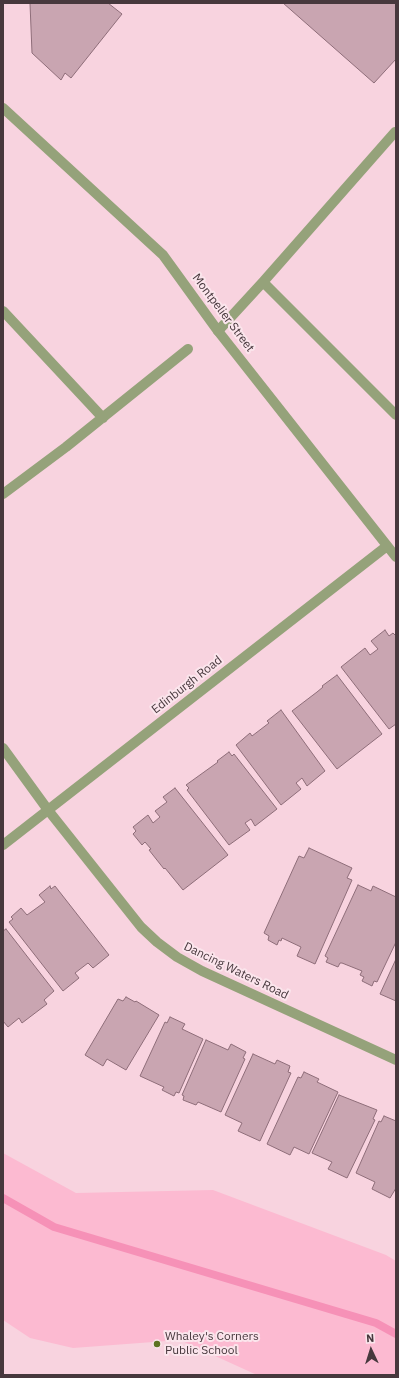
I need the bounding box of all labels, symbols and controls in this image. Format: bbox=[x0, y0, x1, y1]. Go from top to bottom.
street label: Montpelier Street bbox=[189, 271, 257, 355]
street label: Edinburgh Road bbox=[149, 653, 225, 717]
street label: Dancing Waters Road bbox=[181, 939, 291, 1003]
place label: Whaley's Corners Public School bbox=[165, 1330, 259, 1358]
north arrow bbox=[351, 1330, 391, 1370]
text: N bbox=[366, 1331, 375, 1345]
marker: Whaley's Corners Public School bbox=[152, 1339, 162, 1349]

